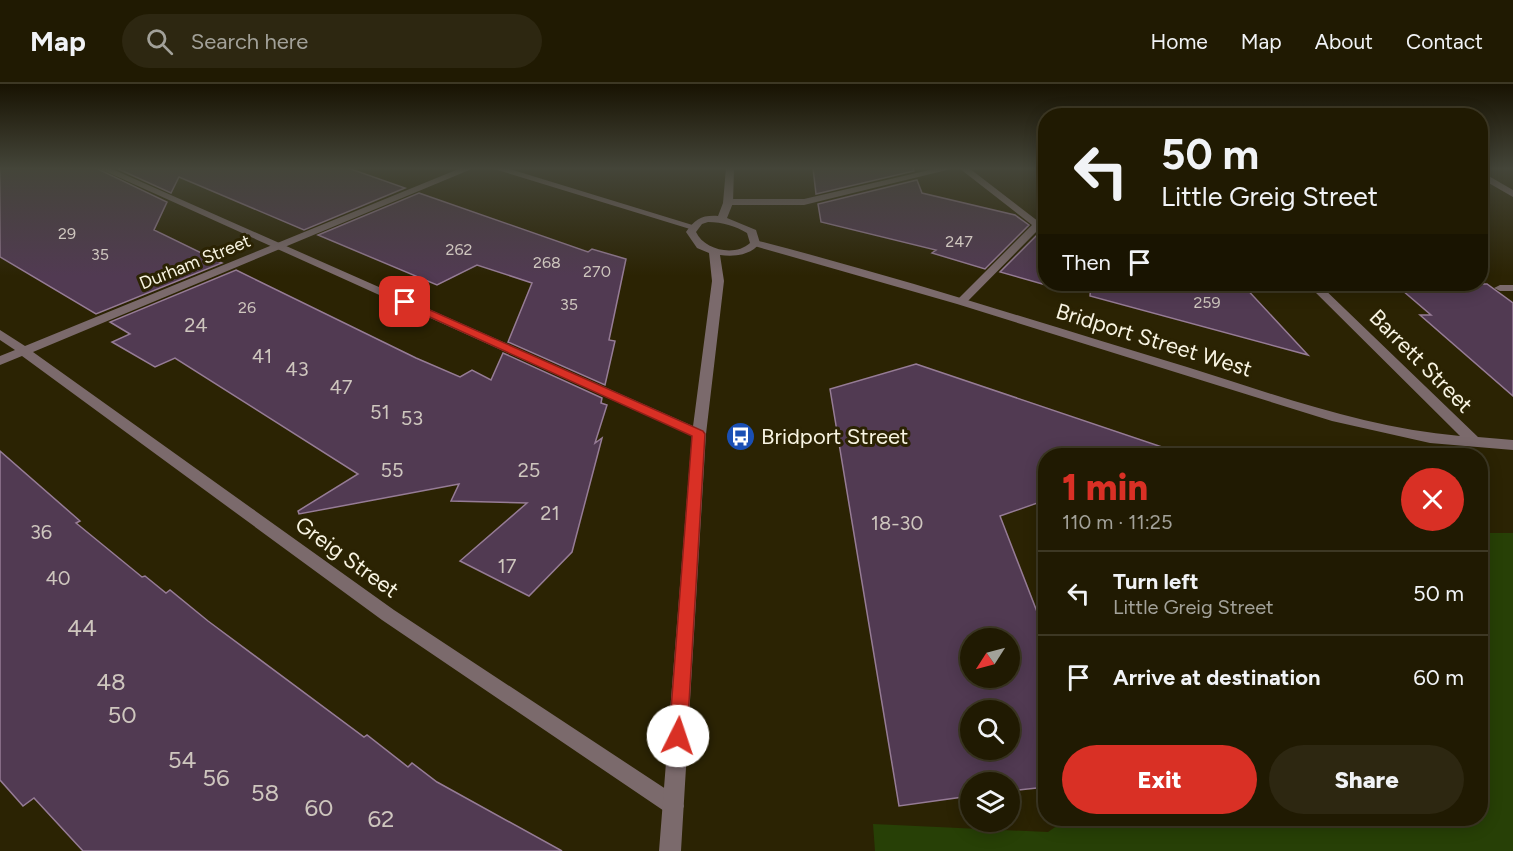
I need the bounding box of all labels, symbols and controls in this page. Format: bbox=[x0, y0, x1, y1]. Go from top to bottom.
search box bbox=[122, 14, 542, 68]
text: Map bbox=[30, 24, 86, 58]
icon: search bbox=[143, 25, 176, 58]
text: Search here bbox=[191, 28, 308, 55]
text: Home bbox=[1151, 29, 1208, 54]
text: Map bbox=[1241, 29, 1282, 54]
text: About bbox=[1315, 29, 1373, 54]
text: Contact bbox=[1406, 29, 1483, 54]
text: 50 m bbox=[1161, 129, 1259, 180]
icon: left bbox=[1062, 132, 1140, 210]
text: Little Greig Street bbox=[1161, 180, 1378, 213]
house number: 29 bbox=[58, 224, 76, 243]
street label: Durham Street bbox=[136, 230, 254, 294]
house number: 247 bbox=[945, 232, 973, 251]
house number: 262 bbox=[446, 240, 472, 259]
house number: 35 bbox=[91, 245, 109, 264]
icon: arrive bbox=[1123, 246, 1156, 279]
text: Then bbox=[1062, 249, 1111, 276]
house number: 268 bbox=[533, 253, 561, 272]
house number: 270 bbox=[583, 262, 611, 281]
pin bbox=[379, 276, 430, 327]
icon: arrive bbox=[388, 285, 421, 318]
house number: 259 bbox=[1193, 293, 1221, 312]
house number: 35 bbox=[560, 295, 578, 314]
street label: Bridport Street West bbox=[1053, 297, 1255, 383]
house number: 26 bbox=[238, 298, 256, 317]
street label: Barrett Street bbox=[1364, 304, 1478, 418]
house number: 24 bbox=[184, 313, 208, 337]
house number: 41 bbox=[252, 344, 272, 368]
house number: 43 bbox=[285, 357, 309, 381]
house number: 47 bbox=[329, 375, 353, 399]
house number: 51 bbox=[370, 400, 390, 424]
house number: 53 bbox=[401, 406, 423, 430]
bus stop icon: Bridport Street bbox=[724, 420, 756, 452]
place label: Bridport Street bbox=[761, 423, 908, 450]
house number: 55 bbox=[381, 458, 404, 482]
house number: 25 bbox=[518, 458, 540, 482]
text: 1 min bbox=[1062, 466, 1148, 509]
button: close bbox=[1401, 468, 1464, 531]
house number: 21 bbox=[540, 501, 560, 525]
street label: Greig Street bbox=[290, 510, 404, 604]
text: 110 m · 11:25 bbox=[1062, 510, 1173, 534]
house number: 18-30 bbox=[871, 511, 923, 535]
house number: 36 bbox=[30, 520, 52, 544]
house number: 17 bbox=[498, 554, 517, 578]
house number: 40 bbox=[45, 566, 71, 590]
text: Turn left bbox=[1113, 568, 1199, 595]
icon: left bbox=[1062, 577, 1095, 610]
text: 50 m bbox=[1413, 580, 1464, 607]
text: Little Greig Street bbox=[1113, 595, 1274, 619]
house number: 44 bbox=[67, 613, 97, 642]
north arrow bbox=[960, 628, 1020, 688]
map controls bbox=[960, 628, 1020, 832]
icon: arrive bbox=[1062, 661, 1095, 694]
text: Arrive at destination bbox=[1113, 664, 1321, 691]
text: 60 m bbox=[1413, 664, 1464, 691]
house number: 48 bbox=[96, 667, 126, 696]
house number: 50 bbox=[107, 700, 137, 729]
button: search bbox=[960, 700, 1020, 760]
position arrow bbox=[646, 704, 710, 768]
house number: 54 bbox=[168, 745, 196, 774]
button: Exit bbox=[1062, 745, 1257, 814]
button: Share bbox=[1269, 745, 1464, 814]
house number: 56 bbox=[202, 763, 230, 792]
button: layers bbox=[960, 772, 1020, 832]
house number: 58 bbox=[251, 778, 279, 807]
house number: 60 bbox=[305, 793, 333, 822]
house number: 62 bbox=[368, 804, 395, 833]

